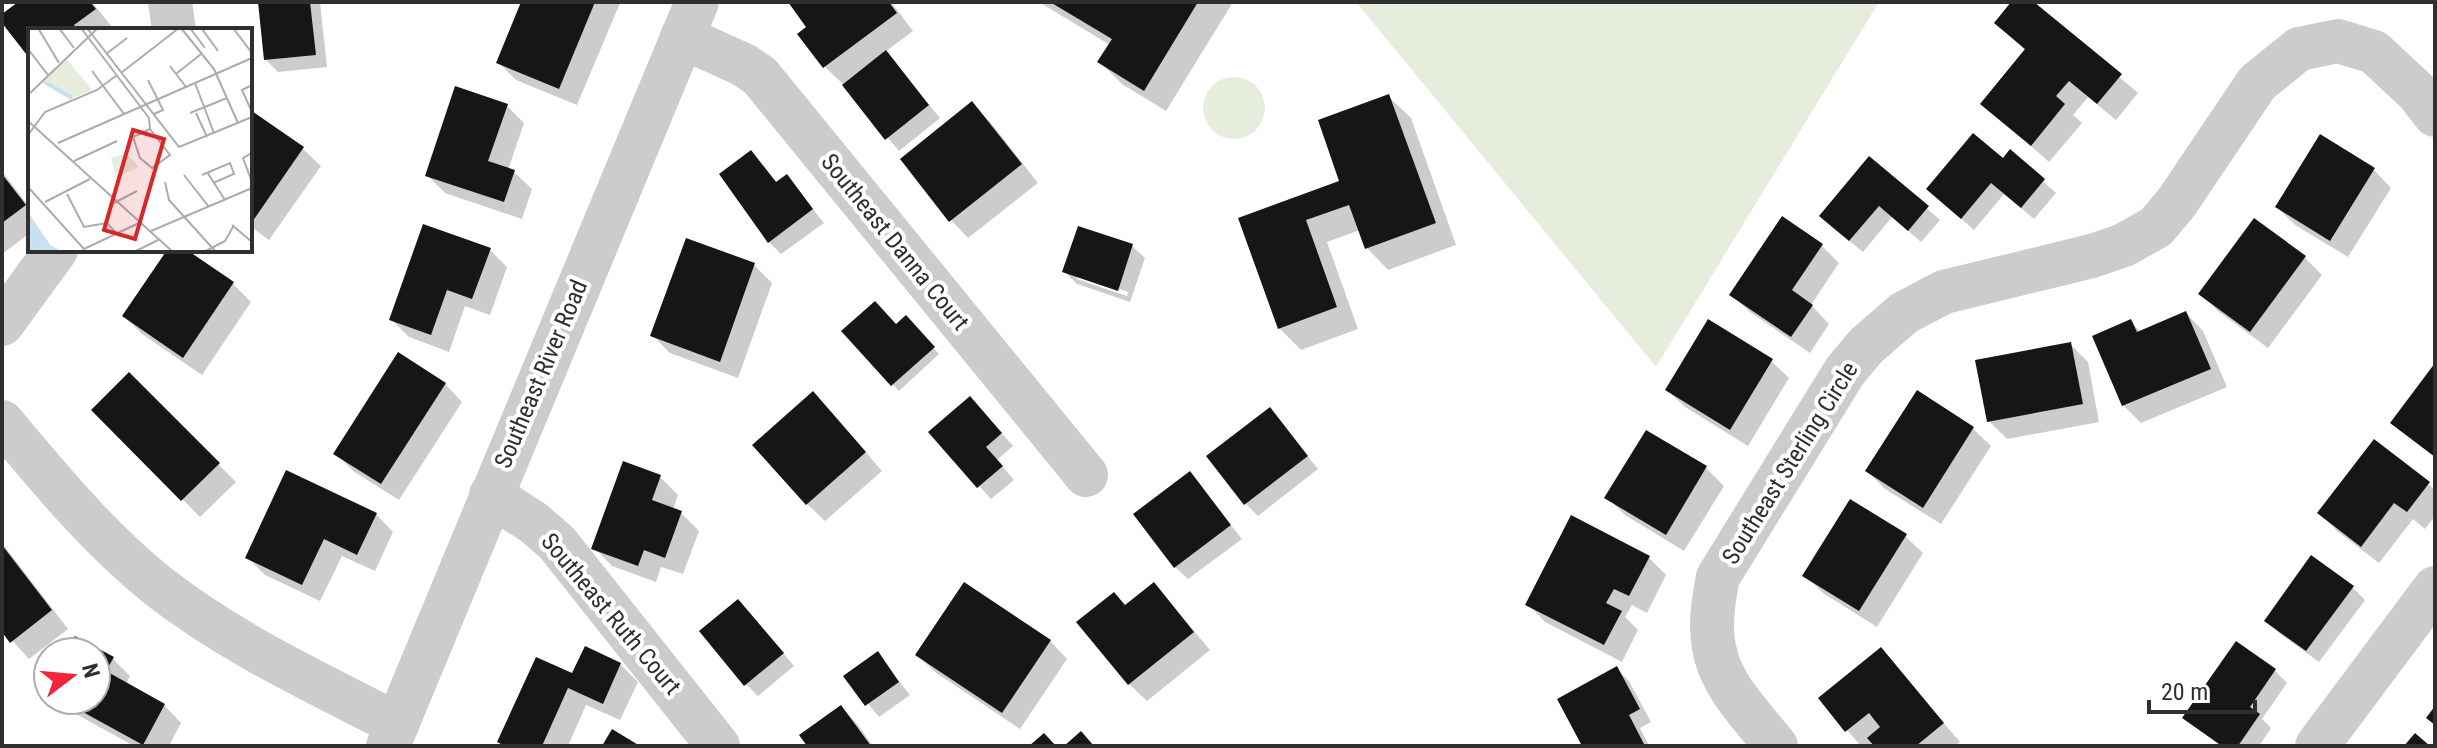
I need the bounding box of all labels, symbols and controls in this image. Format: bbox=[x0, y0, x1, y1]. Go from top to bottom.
inset map bbox=[28, 28, 252, 252]
street label: Southeast Danna Court bbox=[815, 148, 975, 336]
street label: Southeast River Road bbox=[489, 276, 593, 472]
street label: Southeast Sterling Circle bbox=[1716, 357, 1864, 569]
street label: Southeast Ruth Court bbox=[535, 528, 687, 700]
north arrow bbox=[32, 636, 112, 716]
text: N bbox=[77, 661, 105, 681]
scale bar bbox=[2149, 664, 2255, 714]
text: 20 m bbox=[2161, 678, 2208, 706]

